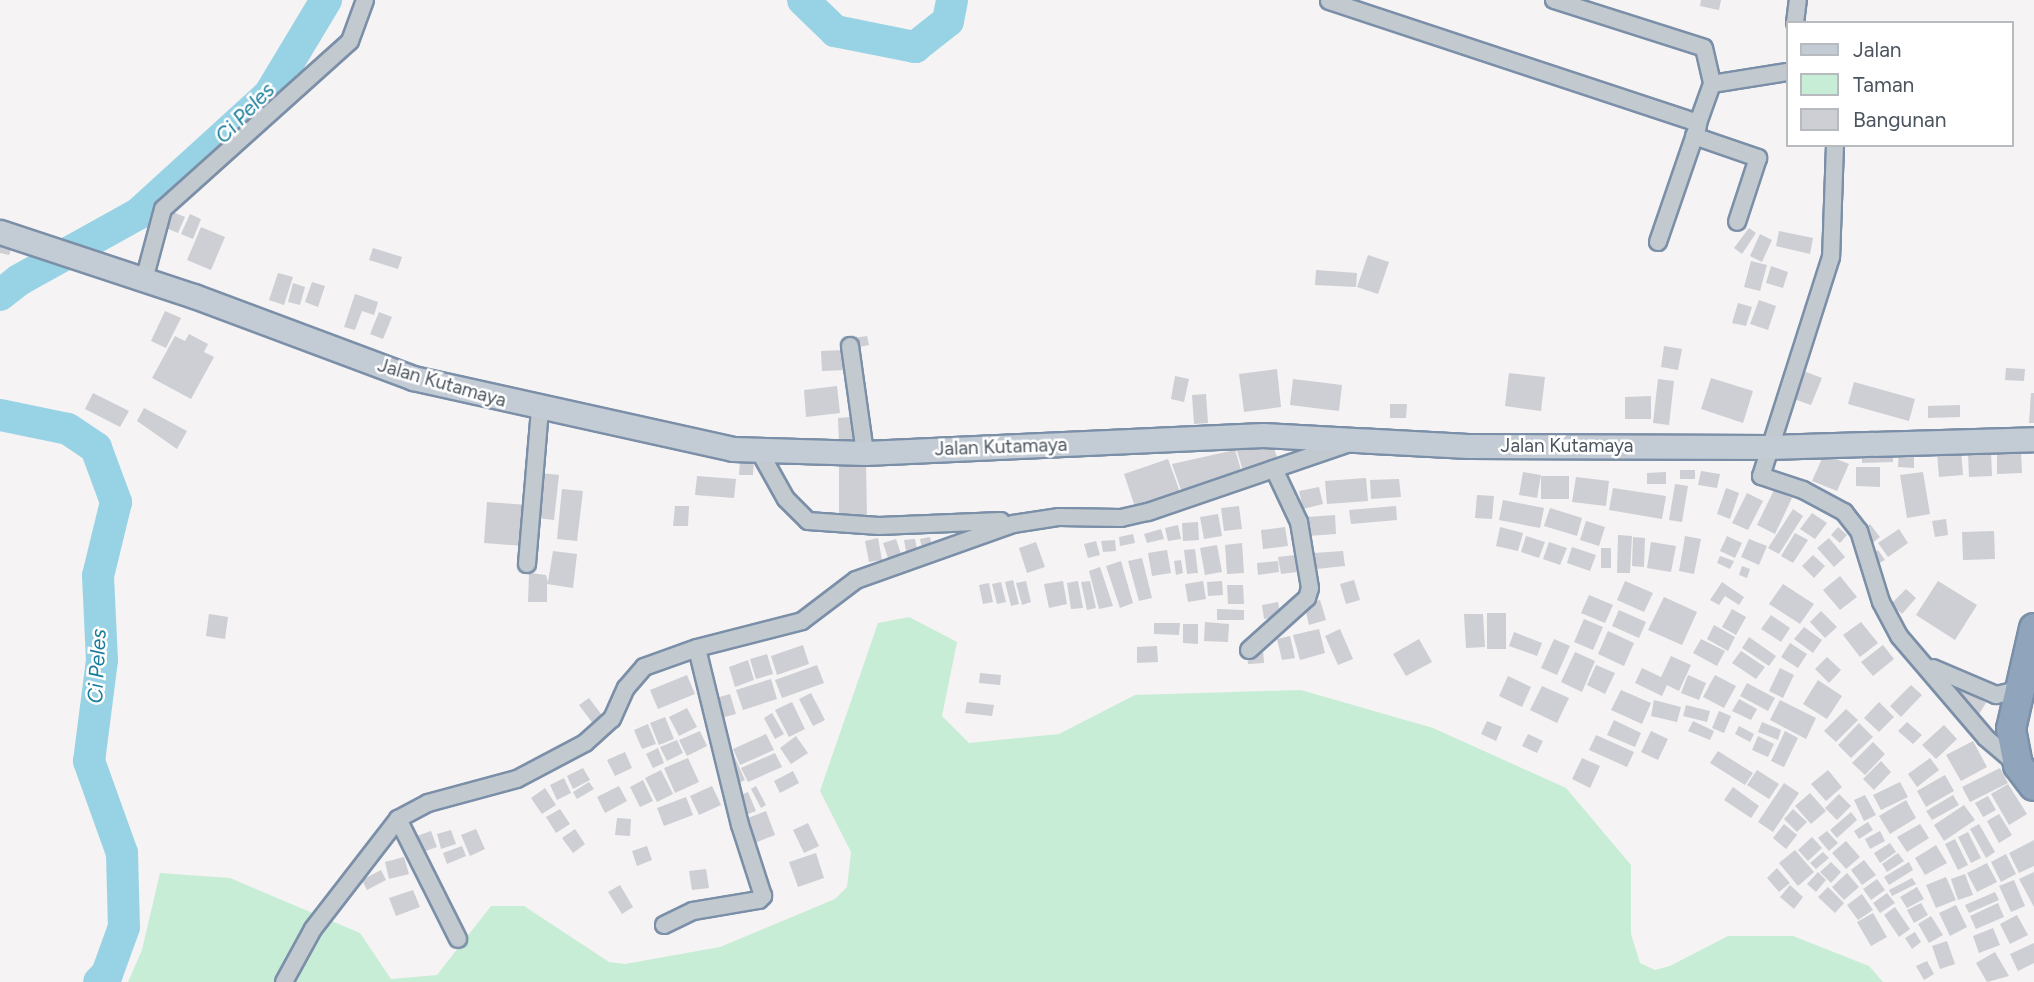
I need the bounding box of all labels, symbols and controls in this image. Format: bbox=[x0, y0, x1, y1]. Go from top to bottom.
legend bbox=[1786, 21, 2013, 147]
text: Jalan bbox=[1853, 37, 1902, 62]
text: Taman bbox=[1853, 72, 1914, 97]
water label: Ci Peles bbox=[210, 77, 280, 149]
text: Bangunan bbox=[1853, 107, 1946, 132]
street label: Jalan Kutamaya bbox=[375, 354, 509, 412]
street label: Jalan Kutamaya bbox=[934, 433, 1068, 461]
street label: Jalan Kutamaya bbox=[1501, 435, 1633, 457]
water label: Ci Peles bbox=[82, 628, 112, 704]

